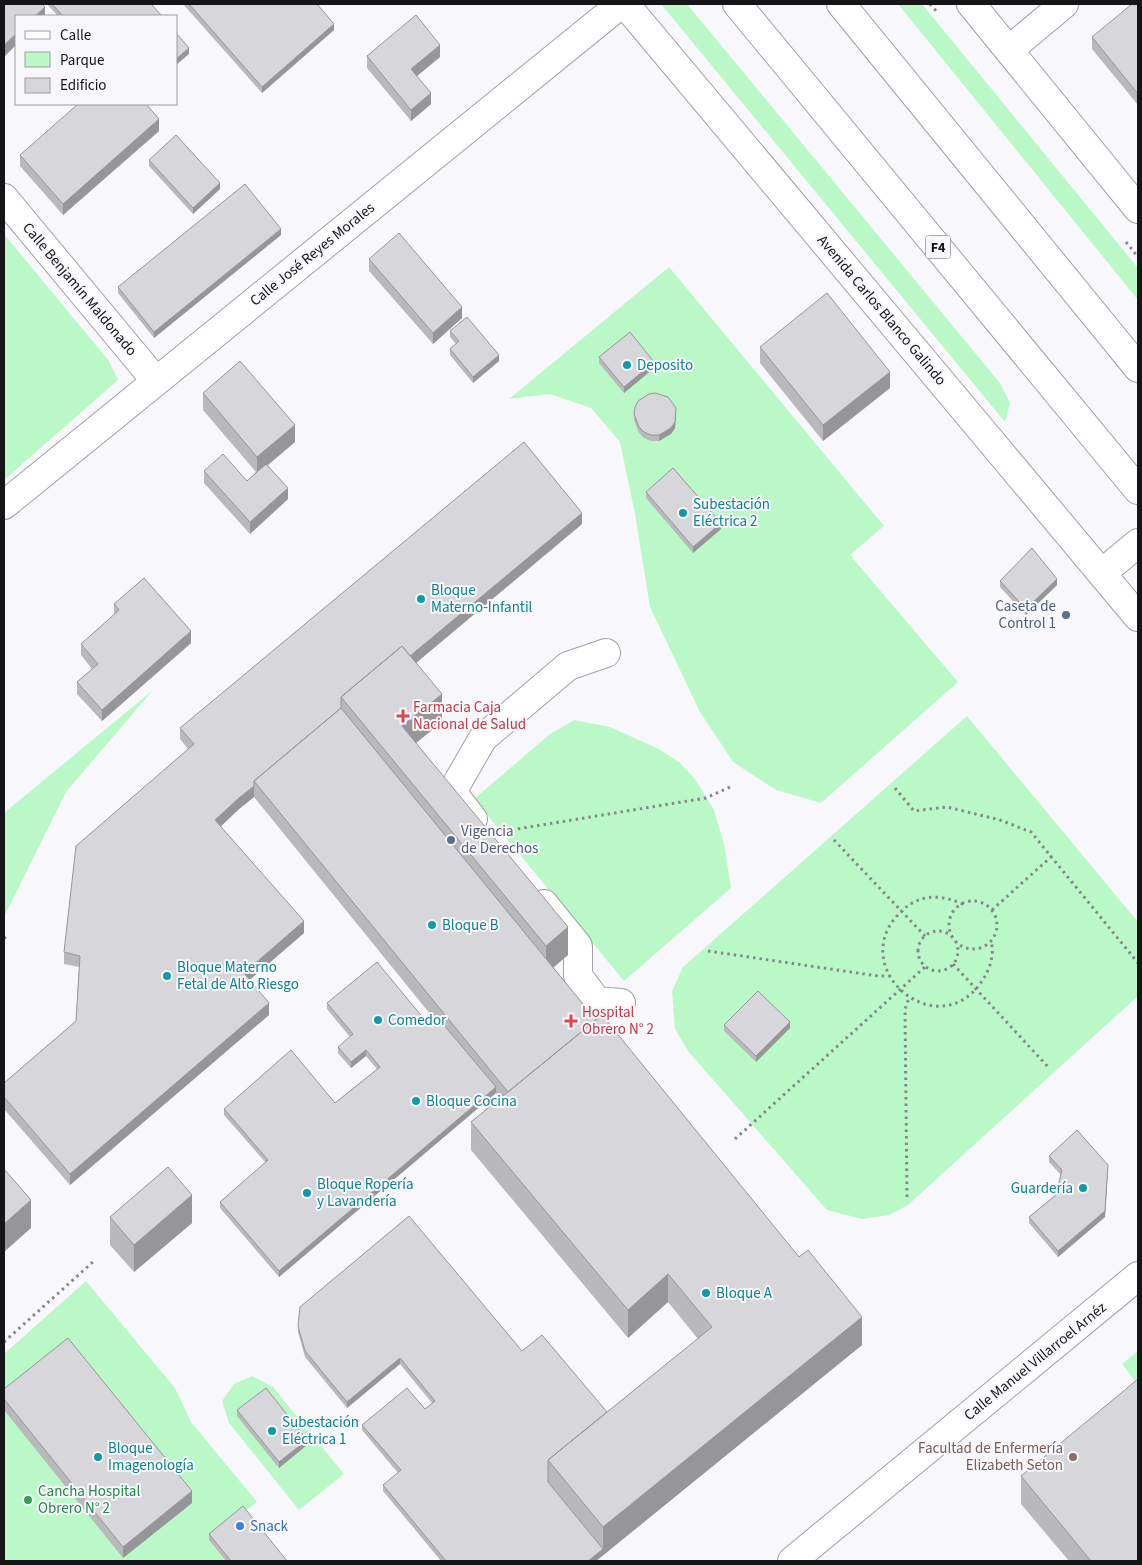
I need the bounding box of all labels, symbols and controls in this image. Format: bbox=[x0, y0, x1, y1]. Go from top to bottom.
legend bbox=[15, 15, 178, 105]
text: Calle bbox=[60, 25, 91, 46]
text: Parque bbox=[60, 50, 104, 71]
text: Edificio bbox=[60, 75, 107, 96]
street label: Calle José Reyes Morales bbox=[246, 198, 379, 311]
street label: Calle Benjamín Maldonado bbox=[17, 218, 142, 361]
street label: Avenida Carlos Blanco Galindo bbox=[812, 230, 951, 390]
road number: F4 bbox=[926, 236, 950, 258]
place label: Deposito bbox=[637, 355, 693, 376]
marker: Deposito bbox=[621, 359, 633, 371]
place label: Subestación Eléctrica 2 bbox=[693, 494, 770, 532]
marker: Subestación Eléctrica 2 bbox=[677, 507, 689, 519]
place label: Bloque Materno-Infantil bbox=[431, 580, 533, 618]
marker: Bloque Materno-Infantil bbox=[415, 593, 427, 605]
place label: Caseta de Control 1 bbox=[995, 596, 1056, 634]
marker: Caseta de Control 1 bbox=[1060, 609, 1072, 621]
place label: Farmacia Caja Nacional de Salud bbox=[413, 697, 526, 735]
marker: Farmacia Caja Nacional de Salud bbox=[397, 710, 409, 722]
place label: Vigencia de Derechos bbox=[461, 821, 538, 859]
marker: Vigencia de Derechos bbox=[445, 834, 457, 846]
place label: Bloque B bbox=[442, 915, 499, 936]
marker: Bloque B bbox=[426, 919, 438, 931]
place label: Bloque Materno Fetal de Alto Riesgo bbox=[177, 957, 299, 995]
marker: Bloque Materno Fetal de Alto Riesgo bbox=[161, 970, 173, 982]
place label: Hospital Obrero N° 2 bbox=[582, 1002, 654, 1040]
place label: Comedor bbox=[388, 1010, 447, 1031]
marker: Comedor bbox=[372, 1014, 384, 1026]
marker: Hospital Obrero N° 2 bbox=[564, 1014, 578, 1028]
place label: Bloque Cocina bbox=[426, 1091, 517, 1112]
marker: Bloque Cocina bbox=[410, 1095, 422, 1107]
place label: Bloque Ropería y Lavandería bbox=[317, 1174, 413, 1212]
place label: Guardería bbox=[1011, 1178, 1073, 1199]
marker: Guardería bbox=[1077, 1182, 1089, 1194]
marker: Bloque Ropería y Lavandería bbox=[301, 1187, 313, 1199]
place label: Bloque A bbox=[716, 1283, 773, 1304]
marker: Bloque A bbox=[700, 1287, 712, 1299]
street label: Calle Manuel Villarroel Arnéz bbox=[960, 1297, 1111, 1426]
place label: Subestación Eléctrica 1 bbox=[282, 1412, 359, 1450]
marker: Subestación Eléctrica 1 bbox=[266, 1425, 278, 1437]
place label: Bloque Imagenología bbox=[108, 1438, 194, 1476]
place label: Facultad de Enfermería Elizabeth Seton bbox=[918, 1438, 1063, 1476]
marker: Bloque Imagenología bbox=[92, 1451, 104, 1463]
marker: Facultad de Enfermería Elizabeth Seton bbox=[1067, 1451, 1079, 1463]
place label: Cancha Hospital Obrero N° 2 bbox=[38, 1481, 140, 1519]
marker: Cancha Hospital Obrero N° 2 bbox=[22, 1494, 34, 1506]
place label: Snack bbox=[250, 1516, 289, 1537]
marker: Snack bbox=[234, 1520, 246, 1532]

